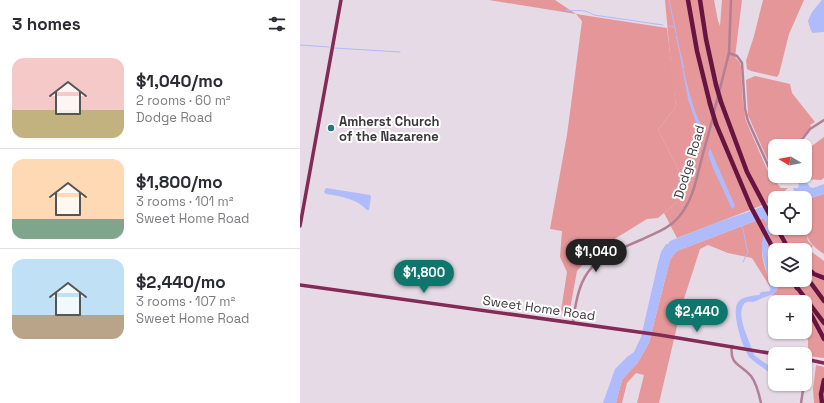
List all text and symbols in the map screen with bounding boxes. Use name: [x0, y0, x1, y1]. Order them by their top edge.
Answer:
text: 3 homes: [12, 13, 81, 35]
icon: filters: [266, 13, 288, 35]
text: $1,040/mo: [136, 70, 223, 92]
icon: home: [44, 74, 92, 122]
text: 2 rooms · 60 m²: [136, 92, 231, 109]
text: Dodge Road: [136, 109, 212, 126]
place label: Amherst Church of the Nazarene: [339, 113, 440, 145]
marker: Amherst Church of the Nazarene: [326, 123, 336, 133]
street label: Dodge Road: [670, 123, 708, 201]
north arrow: [768, 139, 812, 183]
map controls: [768, 139, 812, 391]
text: $1,800/mo: [136, 171, 223, 193]
icon: home: [44, 175, 92, 223]
button: locate: [768, 191, 812, 235]
text: 3 rooms · 101 m²: [136, 193, 234, 210]
text: Sweet Home Road: [136, 210, 249, 227]
pin: $1,040: [563, 239, 629, 273]
text: $1,040: [575, 243, 617, 260]
button: layers: [768, 243, 812, 287]
pin: $1,800: [391, 260, 457, 294]
text: $1,800: [403, 264, 445, 281]
text: $2,440/mo: [136, 271, 226, 293]
icon: home: [44, 275, 92, 323]
street label: Sweet Home Road: [482, 292, 596, 324]
text: 3 rooms · 107 m²: [136, 293, 235, 310]
button: +: [768, 295, 812, 339]
pin: $2,440: [664, 299, 730, 333]
text: $2,440: [675, 303, 719, 320]
text: Sweet Home Road: [136, 310, 249, 327]
button: −: [768, 347, 812, 391]

